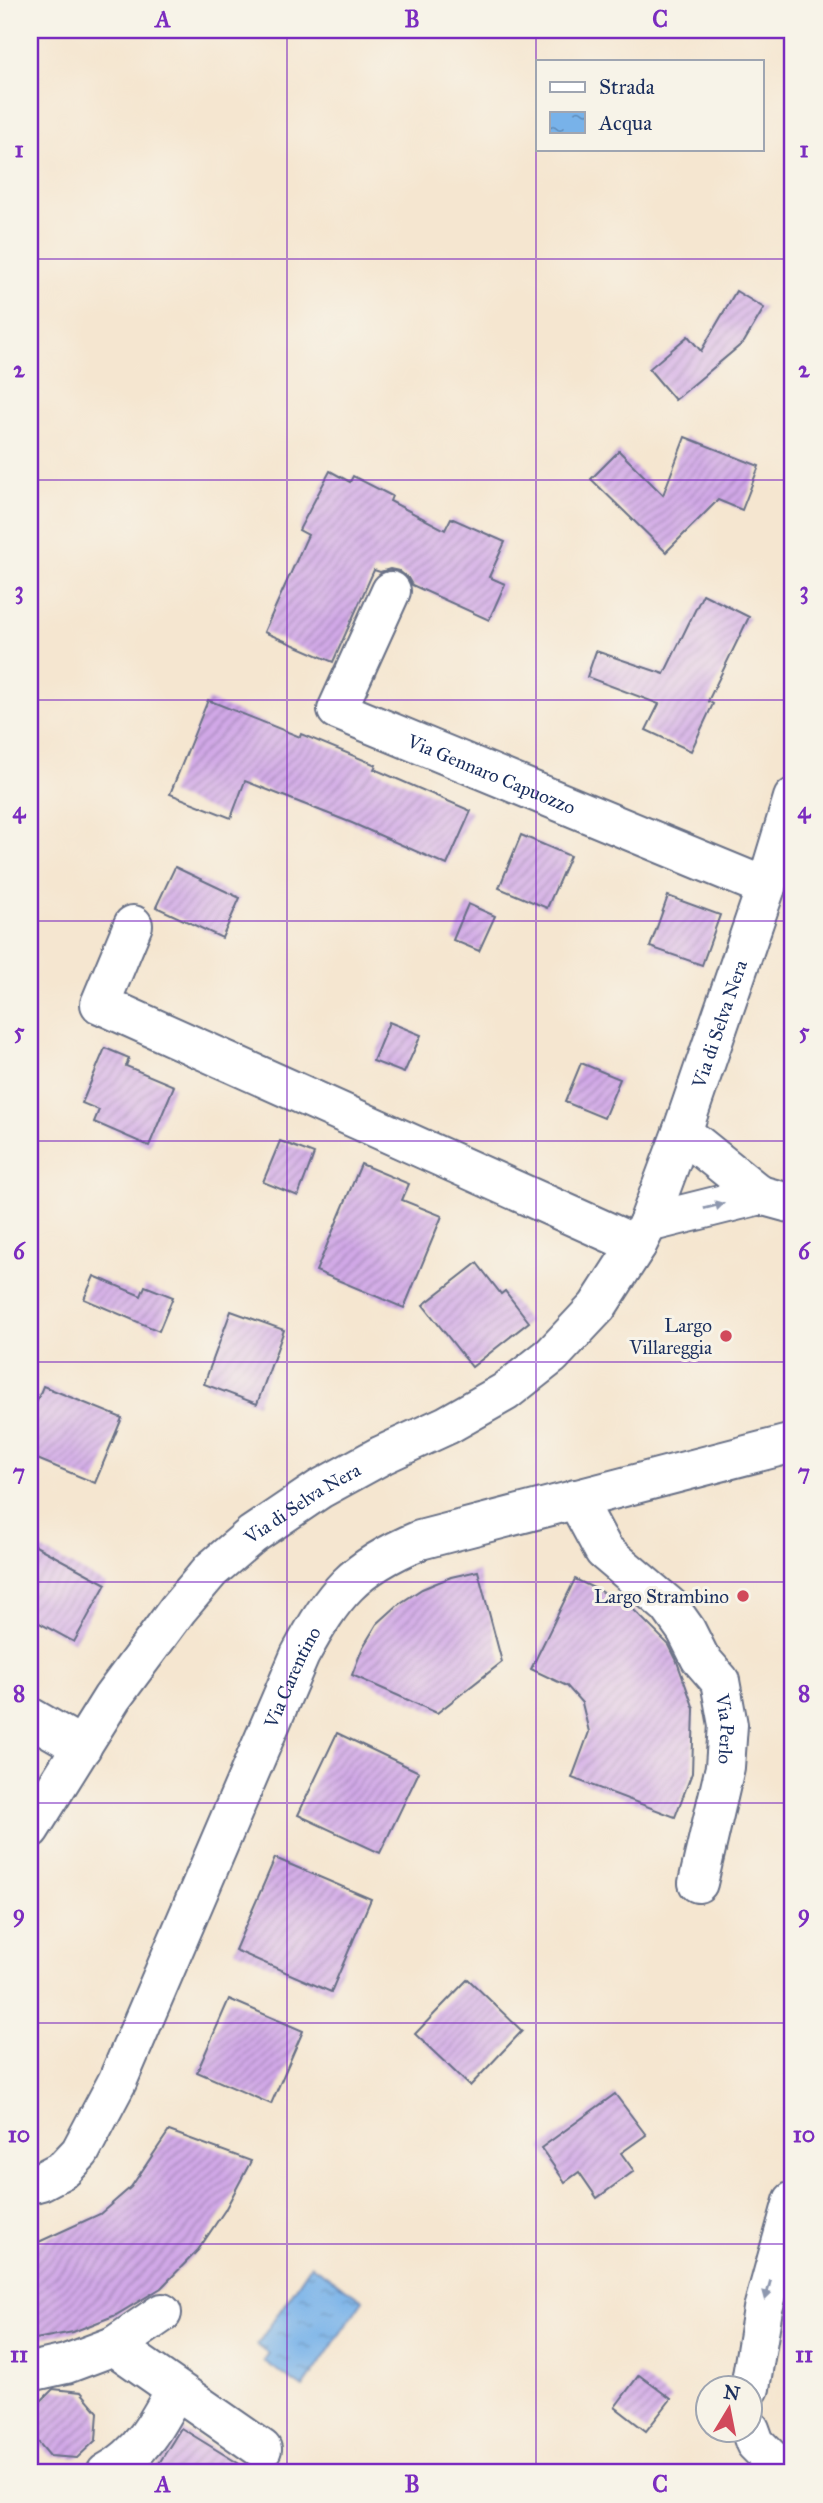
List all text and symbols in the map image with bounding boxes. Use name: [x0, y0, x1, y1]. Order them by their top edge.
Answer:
text: A: [153, 5, 171, 33]
text: B: [404, 5, 420, 33]
text: C: [652, 5, 668, 33]
legend: [536, 60, 764, 150]
text: Strada: [599, 74, 655, 100]
text: Acqua: [598, 110, 652, 136]
text: 1: [14, 135, 24, 163]
text: 1: [799, 135, 809, 163]
text: 2: [13, 355, 25, 383]
text: 2: [798, 355, 810, 383]
text: 3: [14, 576, 24, 605]
text: 3: [799, 576, 809, 605]
street label: Via Gennaro Capuozzo: [403, 729, 579, 819]
text: 4: [13, 796, 27, 824]
text: 4: [798, 796, 812, 824]
street label: Via di Selva Nera: [687, 956, 752, 1092]
text: 5: [14, 1017, 25, 1045]
text: 5: [799, 1017, 810, 1045]
one-way arrow: [703, 1200, 725, 1211]
text: 6: [13, 1237, 26, 1265]
text: 6: [798, 1237, 811, 1265]
place label: Largo Villareggia: [628, 1314, 713, 1360]
marker: Largo Villareggia: [718, 1328, 734, 1344]
text: 7: [13, 1458, 25, 1486]
street label: Via di Selva Nera: [239, 1458, 365, 1549]
text: 7: [798, 1458, 810, 1486]
place label: Largo Strambino: [594, 1585, 729, 1609]
marker: Largo Strambino: [735, 1588, 751, 1604]
street label: Via Carentino: [259, 1622, 326, 1732]
text: 8: [13, 1679, 25, 1707]
text: 8: [798, 1679, 810, 1707]
street label: Via Perlo: [710, 1691, 739, 1765]
text: 9: [13, 1899, 25, 1928]
text: 9: [798, 1899, 810, 1928]
text: 10: [8, 2120, 30, 2148]
text: 10: [793, 2120, 815, 2148]
one-way arrow: [762, 2280, 773, 2302]
text: 11: [10, 2340, 28, 2368]
text: 11: [795, 2340, 813, 2368]
north arrow: [694, 2374, 764, 2444]
text: N: [722, 2380, 742, 2405]
text: A: [153, 2470, 171, 2498]
text: B: [404, 2470, 420, 2498]
text: C: [652, 2470, 668, 2498]

